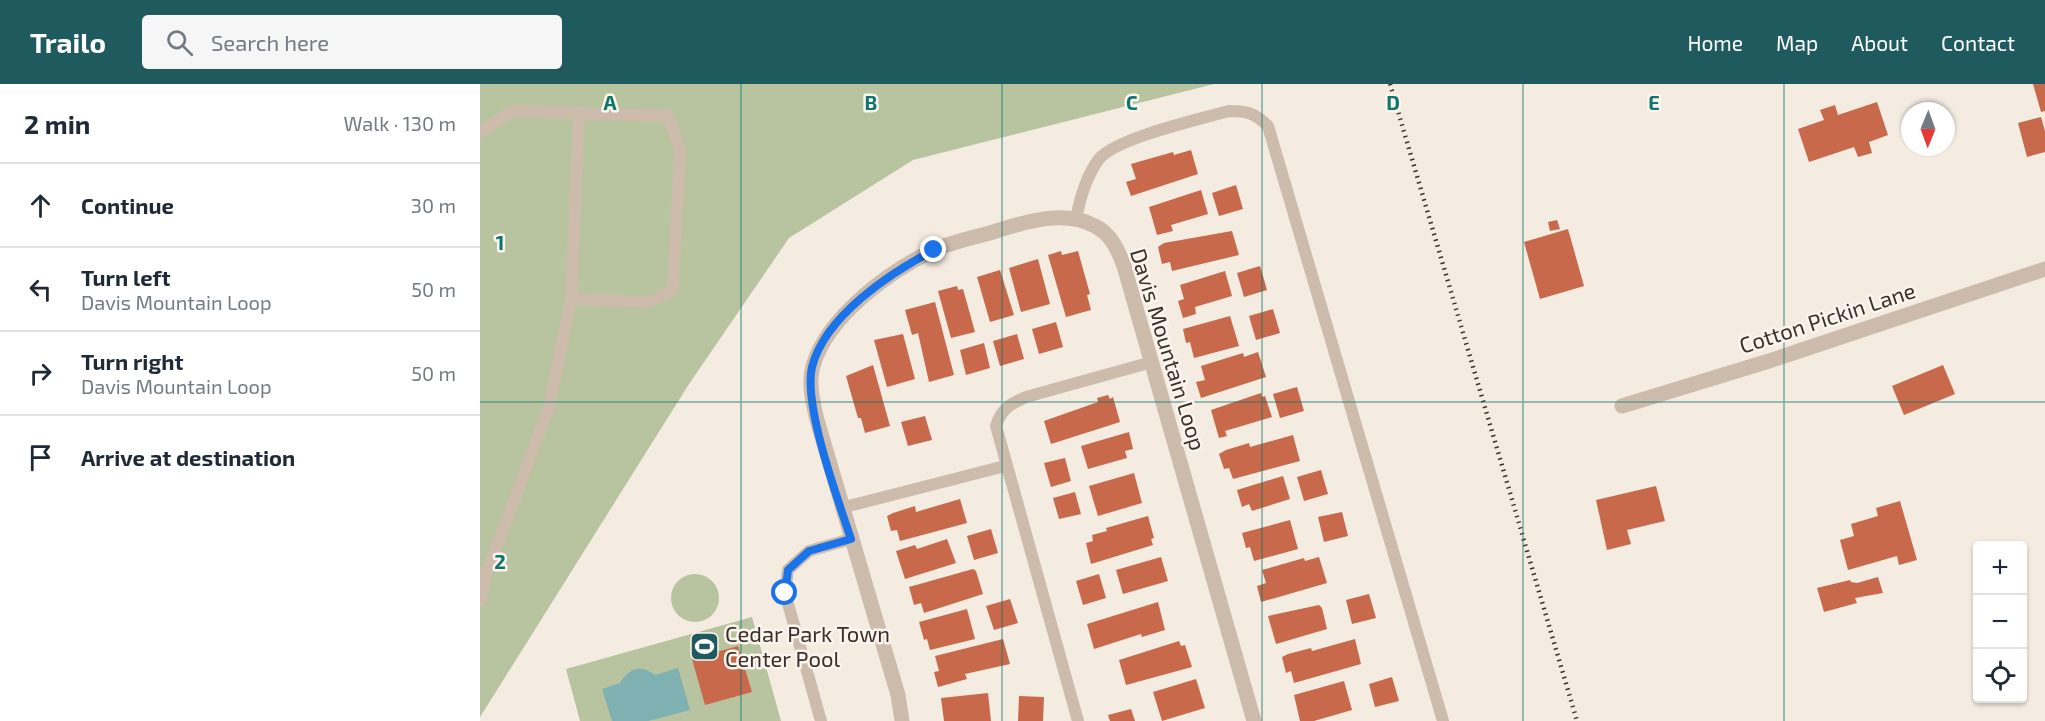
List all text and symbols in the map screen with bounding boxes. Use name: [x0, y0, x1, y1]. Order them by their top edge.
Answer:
search box: [142, 15, 562, 69]
text: Trailo: [30, 25, 106, 59]
icon: search: [163, 26, 196, 59]
text: Search here: [211, 29, 329, 55]
text: Home: [1687, 30, 1743, 55]
text: Map: [1776, 30, 1818, 55]
text: About: [1851, 30, 1908, 55]
text: Contact: [1941, 30, 2015, 55]
text: A: [603, 90, 617, 114]
text: B: [865, 90, 877, 114]
text: C: [1126, 90, 1138, 114]
text: D: [1386, 90, 1400, 114]
text: E: [1648, 90, 1660, 114]
north arrow: [1901, 102, 1955, 156]
text: 2 min: [24, 108, 90, 139]
text: Walk · 130 m: [344, 111, 456, 135]
icon: ahead: [24, 189, 57, 222]
text: Continue: [81, 192, 174, 218]
text: 30 m: [411, 193, 456, 217]
text: 1: [496, 230, 504, 254]
route end: [920, 236, 946, 262]
street label: Davis Mountain Loop: [1126, 245, 1212, 453]
text: Turn left: [81, 264, 170, 290]
icon: left: [24, 273, 57, 306]
street label: Cotton Pickin Lane: [1736, 276, 1918, 358]
text: 50 m: [411, 277, 456, 301]
text: Davis Mountain Loop: [81, 290, 272, 314]
text: Turn right: [81, 348, 183, 374]
icon: right: [24, 357, 57, 390]
text: 50 m: [411, 361, 456, 385]
text: Davis Mountain Loop: [81, 374, 272, 398]
icon: arrive: [24, 441, 57, 474]
text: Arrive at destination: [81, 444, 295, 470]
map controls: [1973, 541, 2027, 703]
button: +: [1973, 541, 2027, 595]
text: 2: [494, 549, 506, 573]
route start: [771, 579, 797, 605]
button: −: [1973, 595, 2027, 649]
place label: Cedar Park Town Center Pool: [725, 620, 890, 671]
sports icon: Cedar Park Town Center Pool: [688, 630, 720, 662]
button: locate: [1973, 649, 2027, 703]

